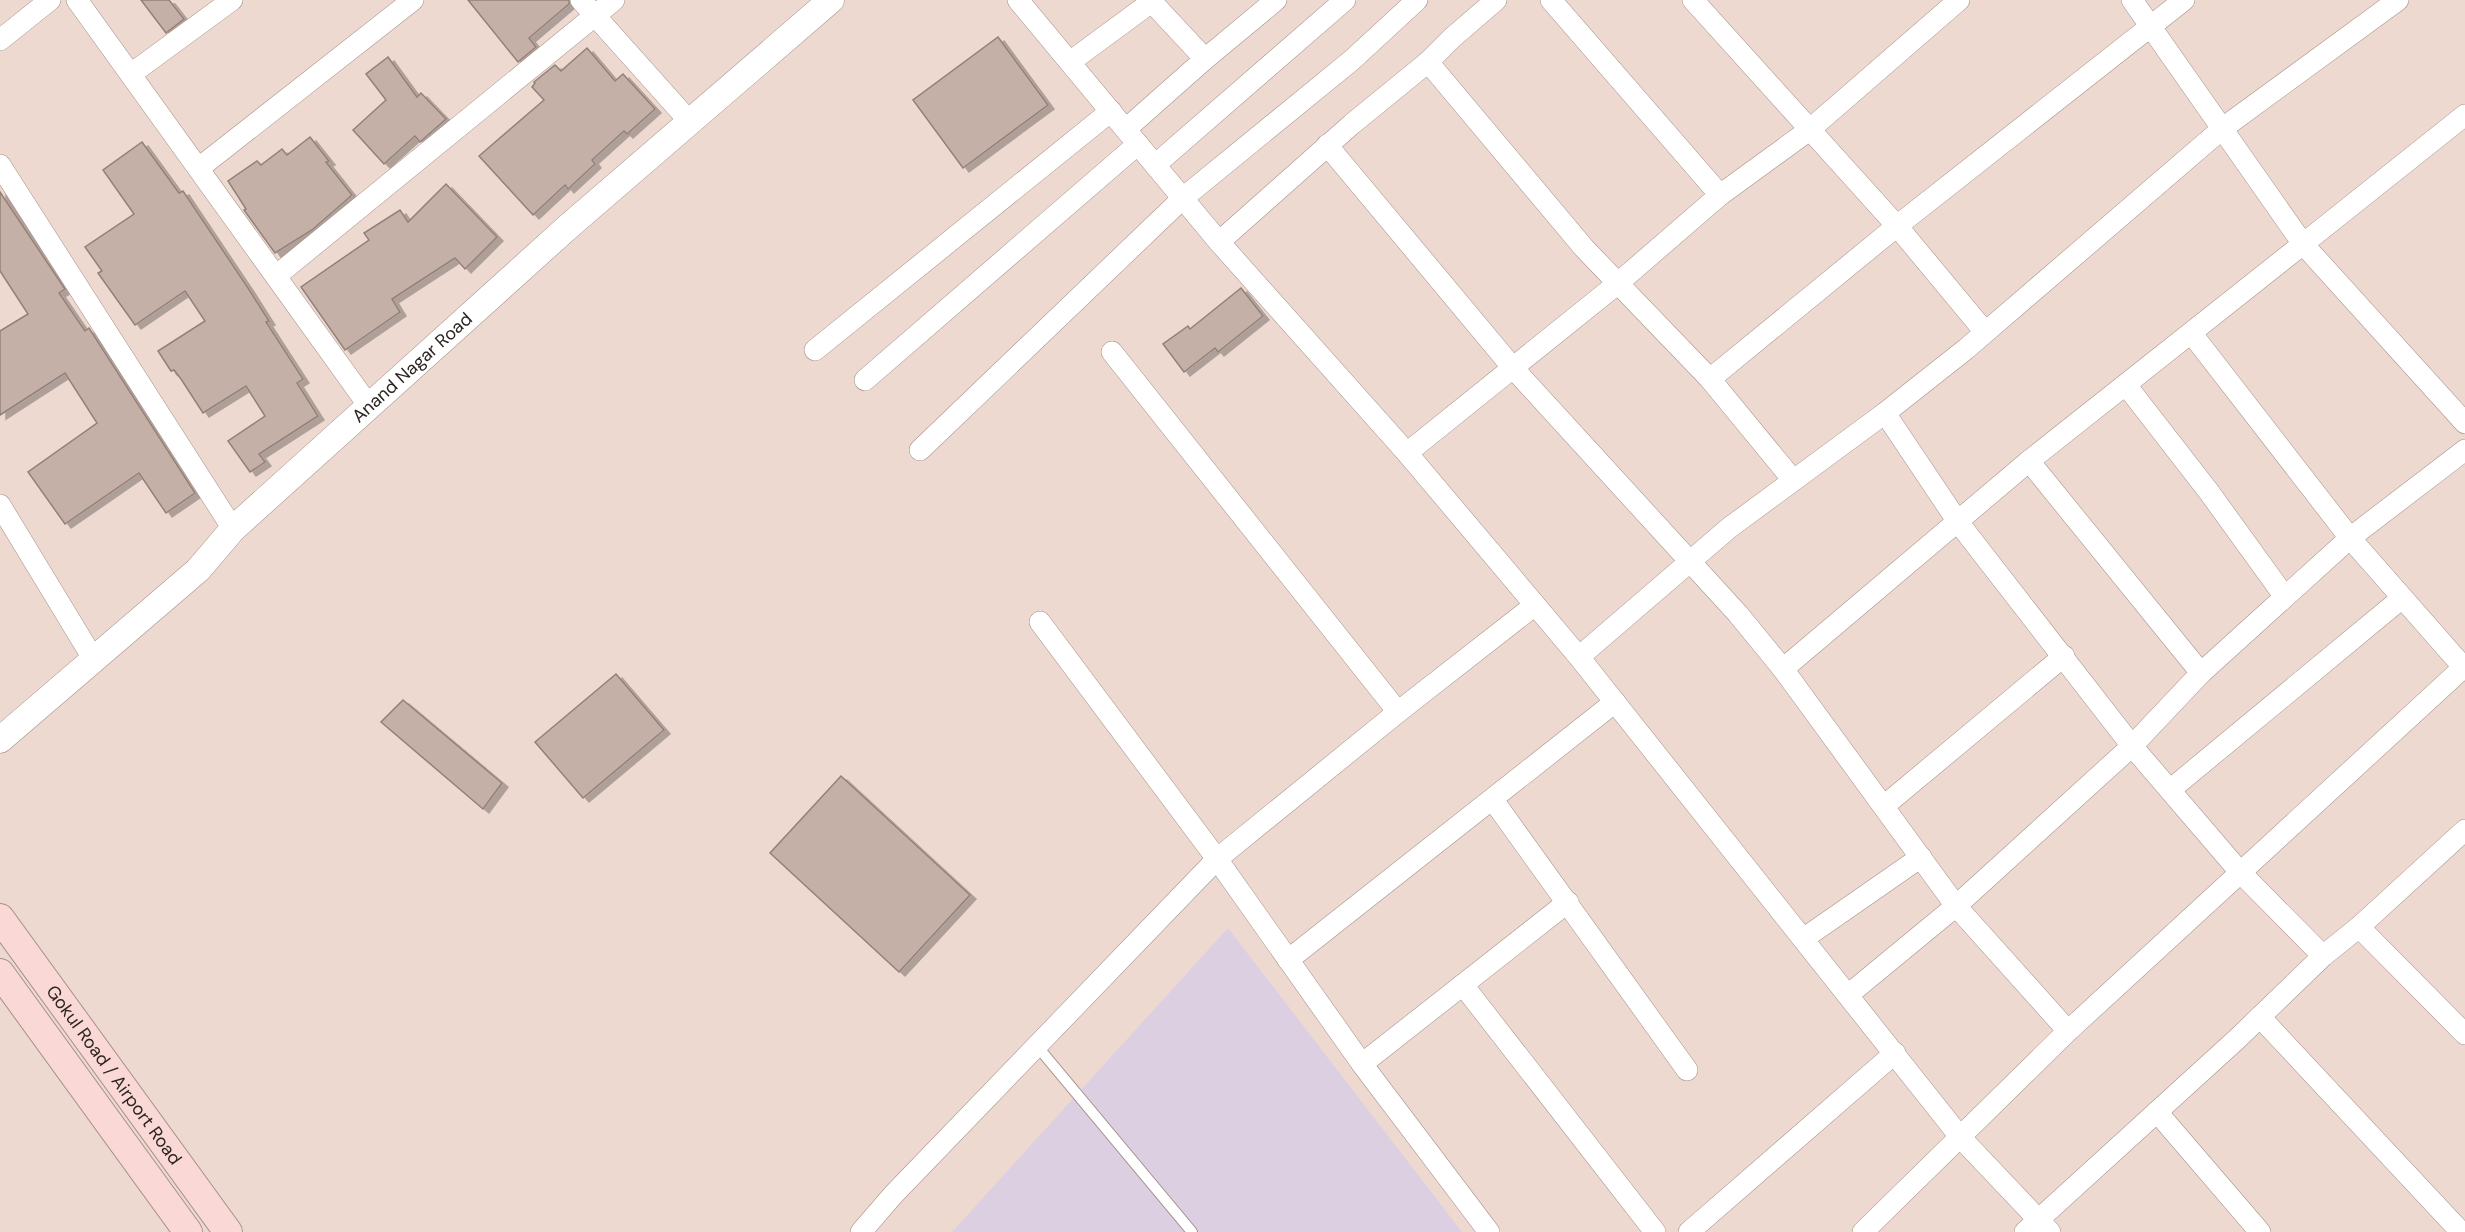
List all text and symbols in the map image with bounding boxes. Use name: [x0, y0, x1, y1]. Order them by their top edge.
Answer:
street label: Anand Nagar Road: [347, 307, 477, 428]
street label: Gokul Road / Airport Road: [41, 980, 187, 1170]

